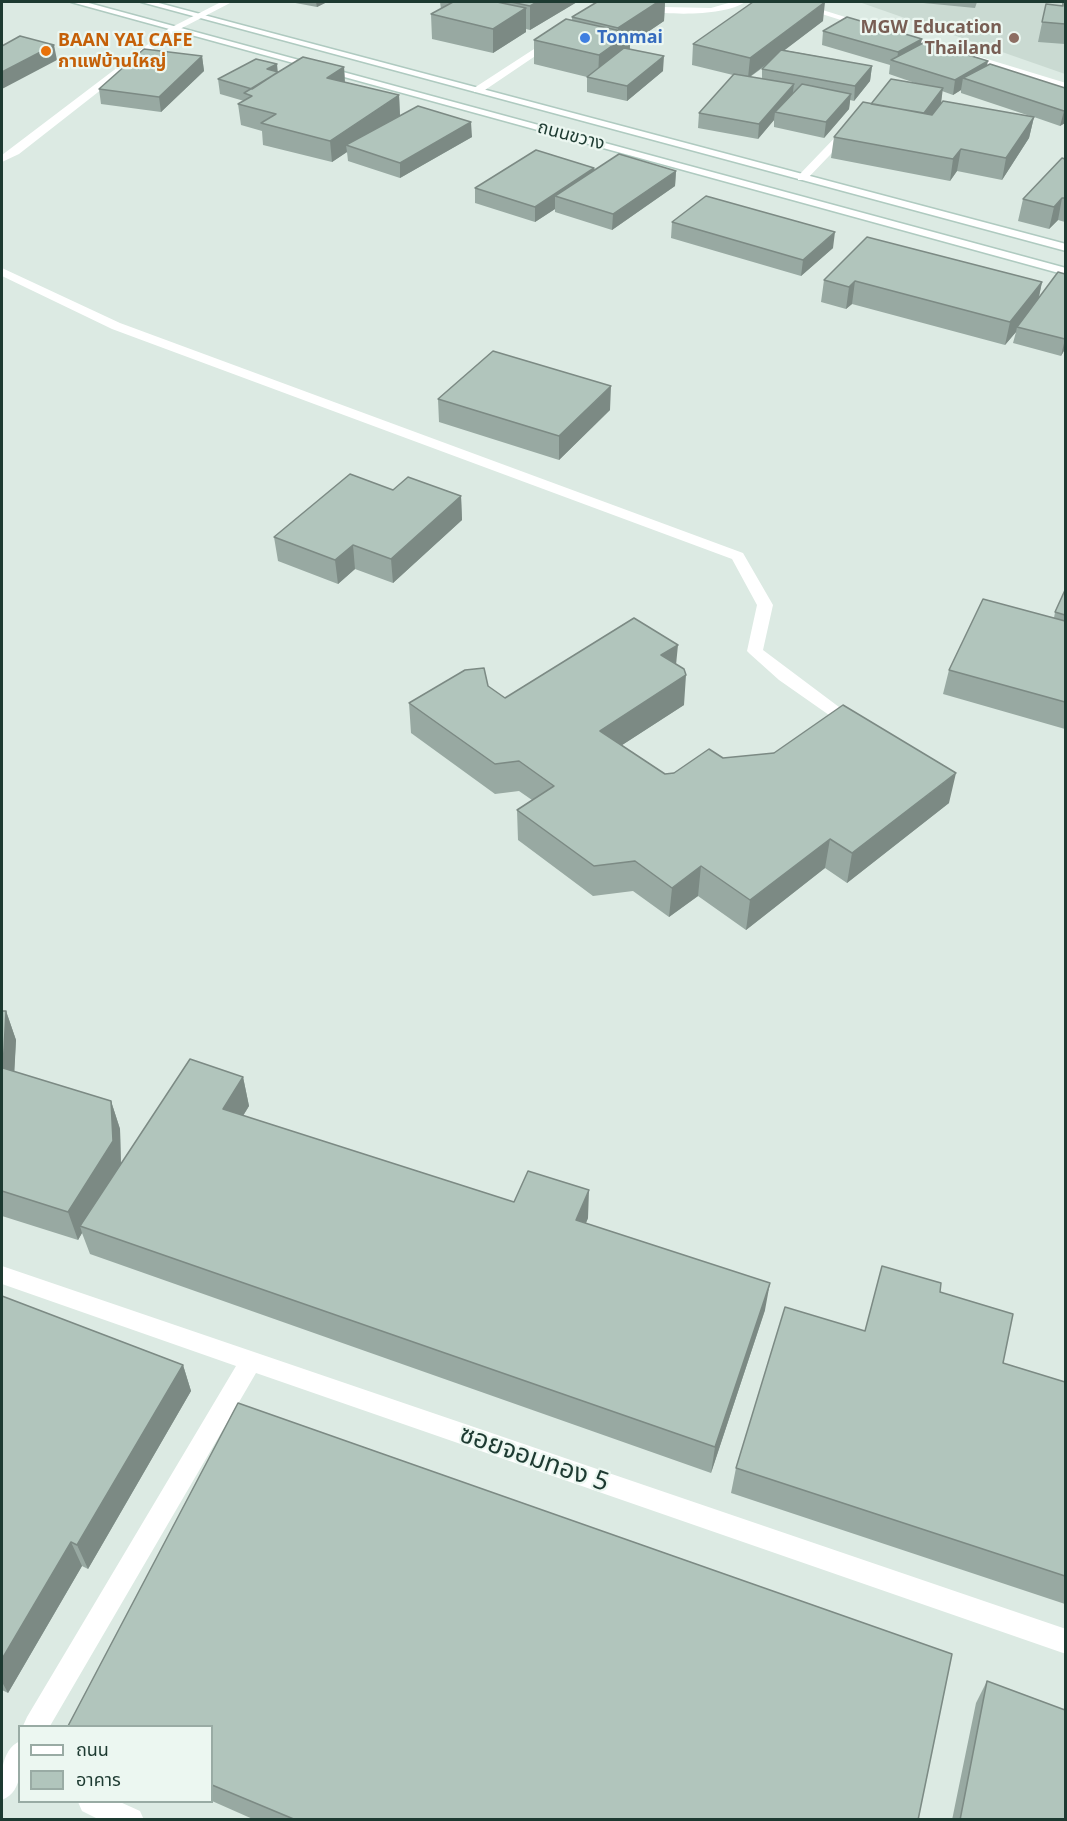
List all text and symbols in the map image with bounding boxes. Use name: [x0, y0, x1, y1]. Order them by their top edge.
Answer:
place label: MGW Education Thailand: [861, 17, 1002, 60]
place label: Tonmai: [597, 27, 663, 49]
place label: BAAN YAI CAFE กาแฟบ้านใหญ่: [58, 30, 192, 72]
marker: Tonmai: [578, 31, 592, 45]
marker: MGW Education Thailand: [1007, 31, 1021, 45]
marker: BAAN YAI CAFE กาแฟบ้านใหญ่: [39, 44, 53, 58]
street label: ถนนขวาง: [535, 117, 607, 155]
street label: ซอยจอมทอง 5: [455, 1419, 613, 1499]
legend: [18, 1725, 213, 1803]
text: ถนน: [76, 1737, 109, 1761]
text: อาคาร: [76, 1767, 121, 1791]

